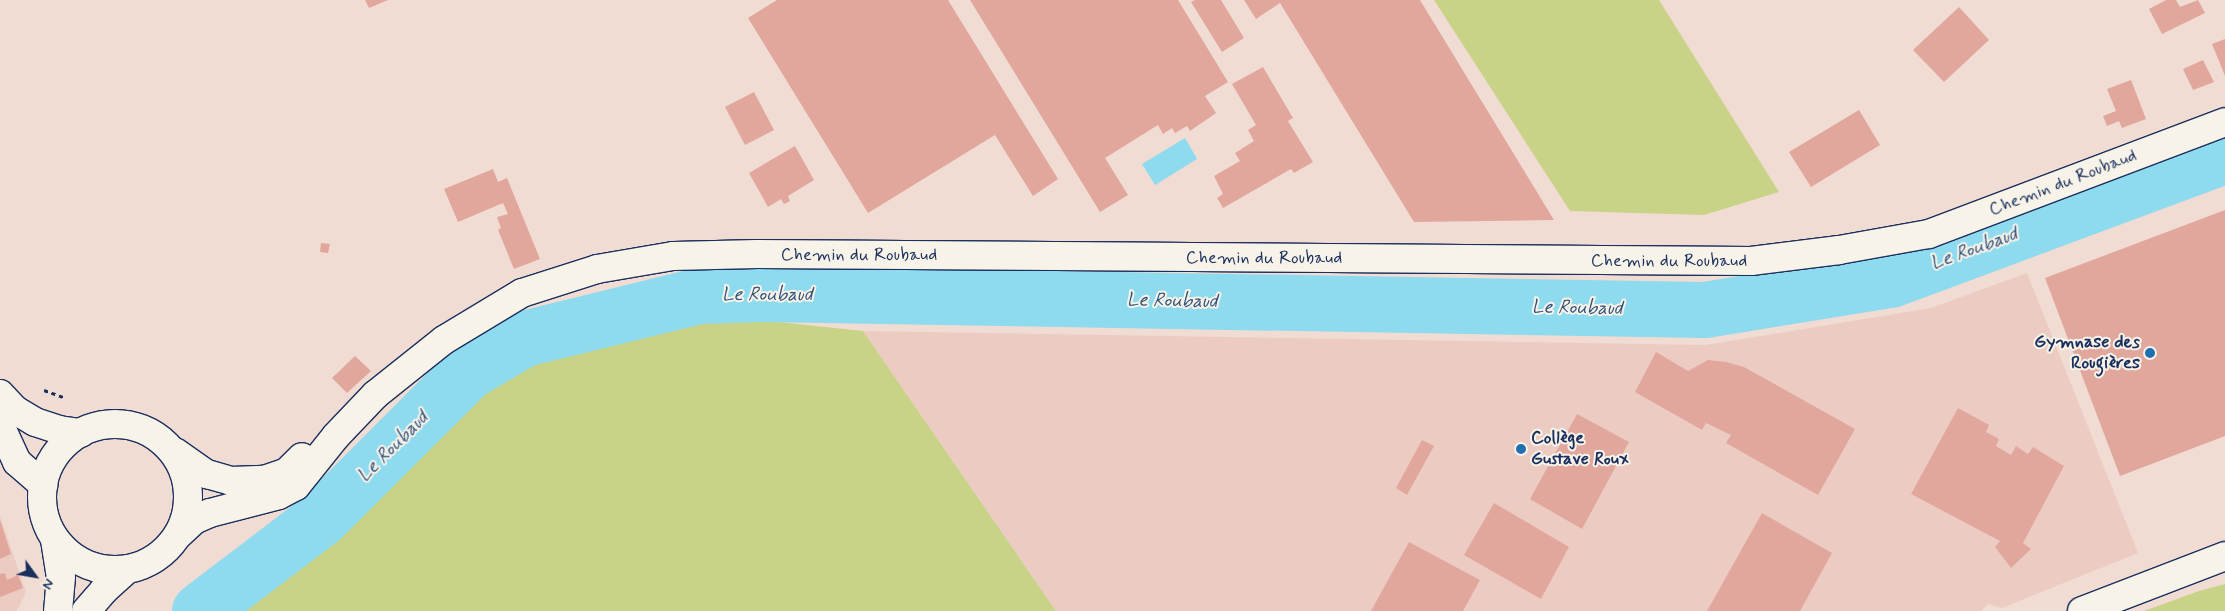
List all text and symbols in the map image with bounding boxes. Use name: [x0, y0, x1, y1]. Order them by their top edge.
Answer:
street label: Chemin du Roubaud: [1987, 145, 2139, 221]
water label: Le Roubaud: [1926, 222, 2022, 276]
street label: Chemin du Roubaud: [782, 244, 936, 266]
street label: Chemin du Roubaud: [1187, 247, 1341, 269]
street label: Chemin du Roubaud: [1592, 250, 1746, 272]
water label: Le Roubaud: [720, 284, 814, 306]
water label: Le Roubaud: [1125, 289, 1219, 313]
water label: Le Roubaud: [1530, 296, 1624, 320]
place label: Gymnase des Rougières: [2035, 332, 2140, 374]
marker: Gymnase des Rougières: [2144, 347, 2156, 359]
water label: Le Roubaud: [352, 406, 434, 488]
place label: Collège Gustave Roux: [1531, 428, 1627, 470]
marker: Collège Gustave Roux: [1515, 443, 1527, 455]
north arrow: [10, 551, 60, 601]
text: N: [38, 575, 58, 593]

